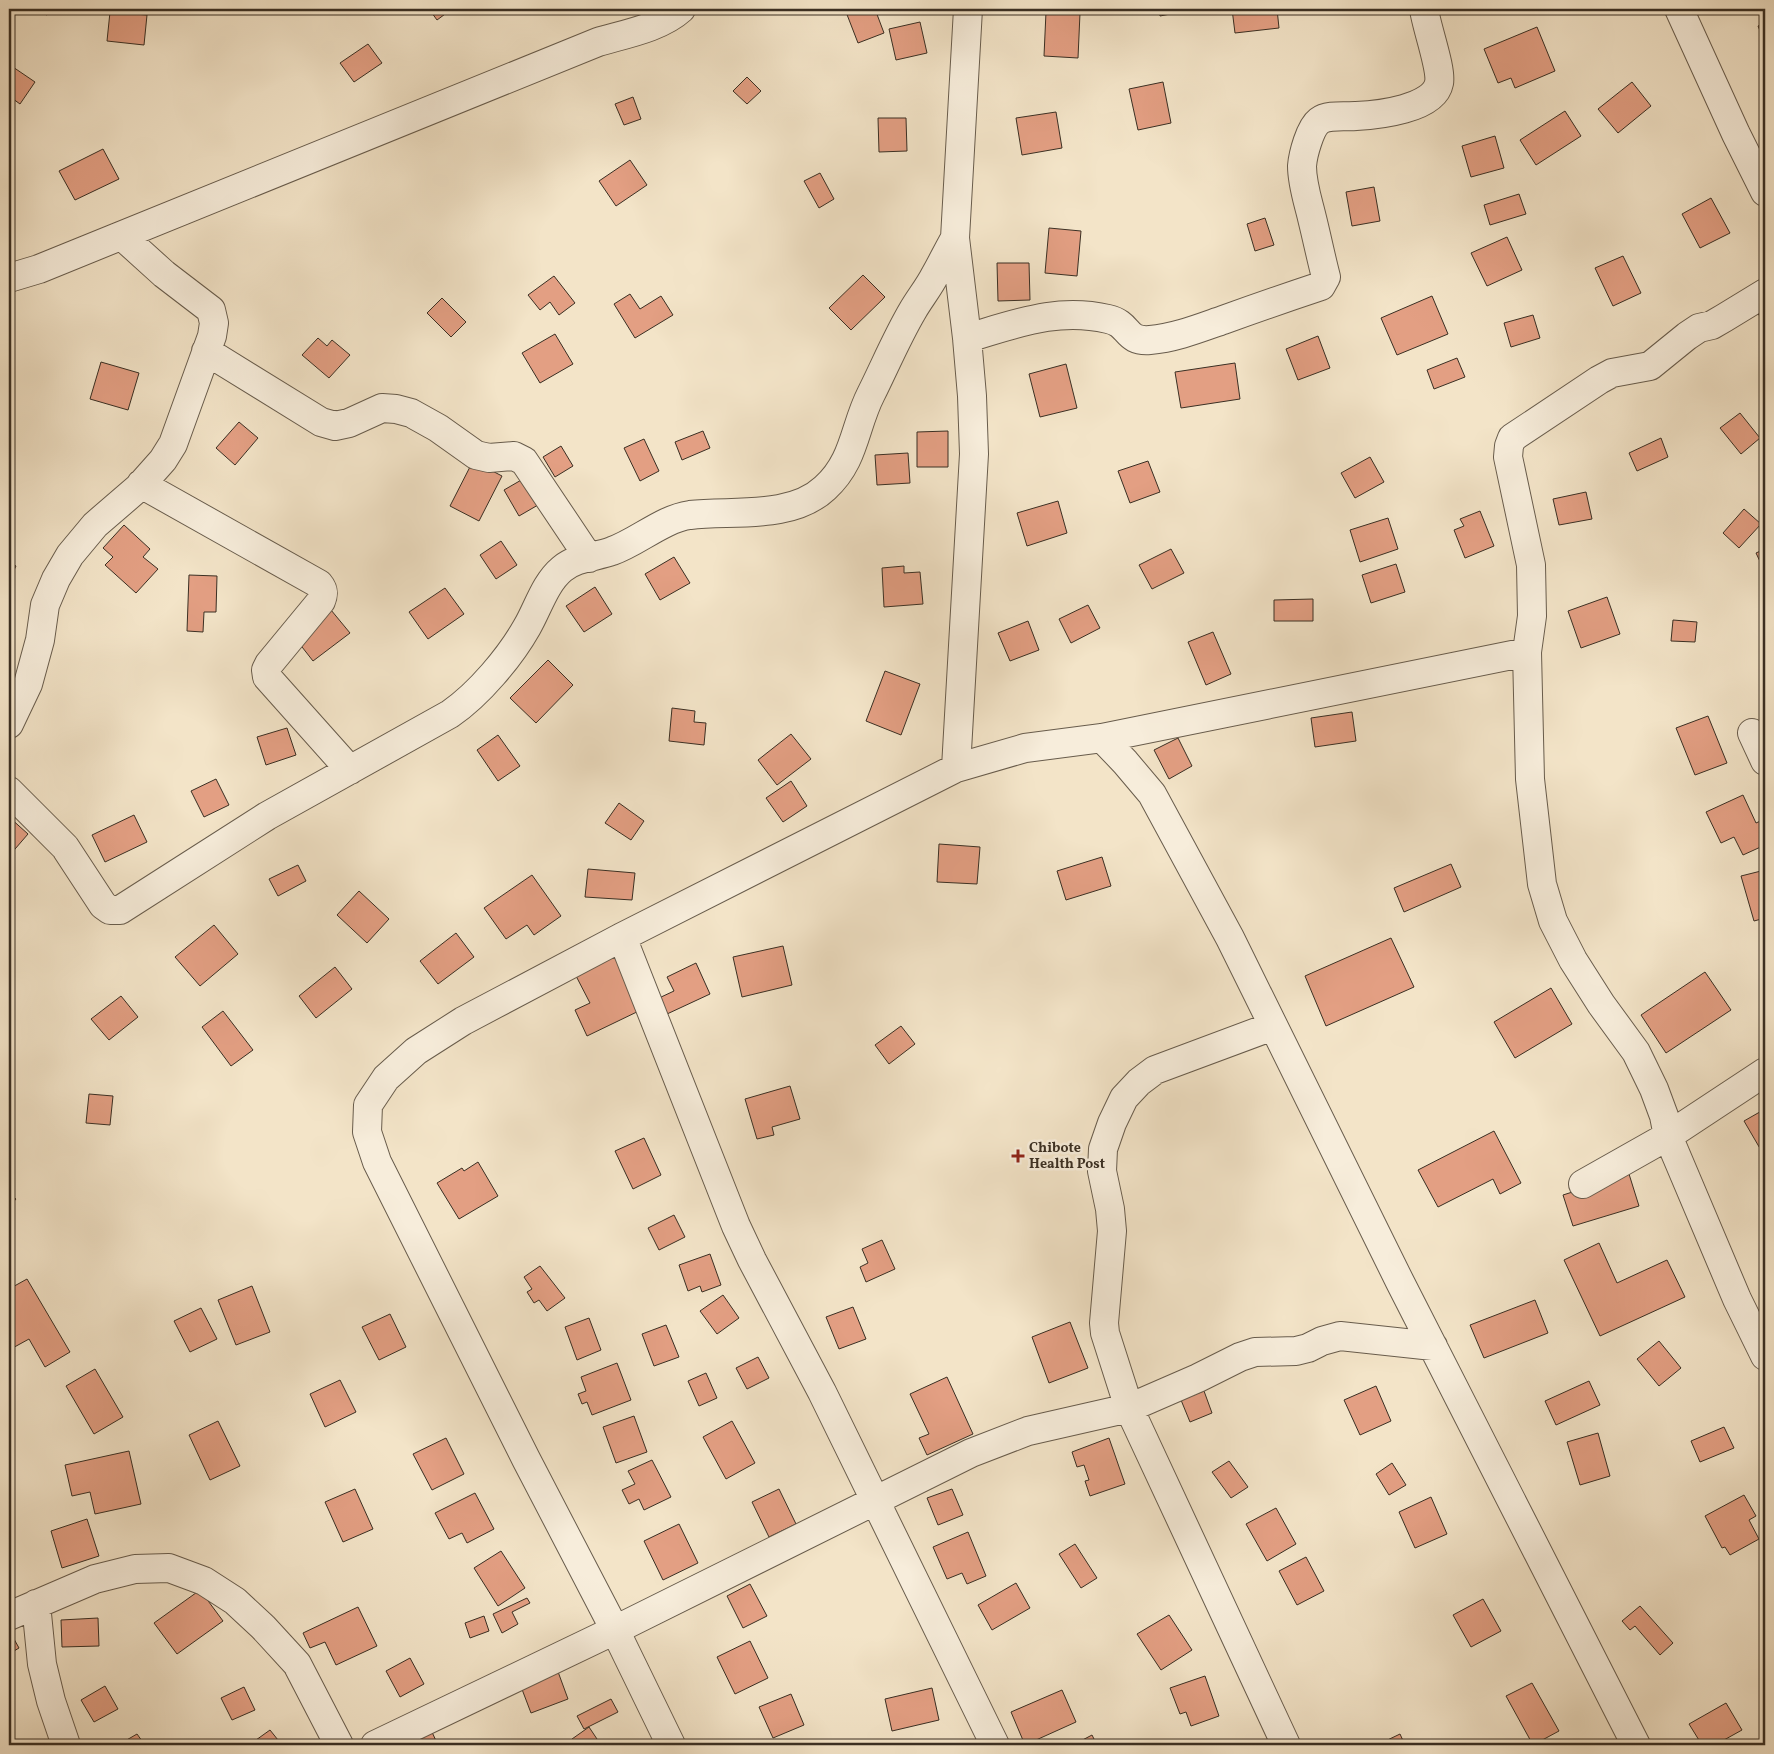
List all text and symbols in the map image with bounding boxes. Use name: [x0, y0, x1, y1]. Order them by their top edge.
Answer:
place label: Chibote Health Post: [1029, 1139, 1105, 1174]
marker: Chibote Health Post: [1011, 1149, 1025, 1163]

